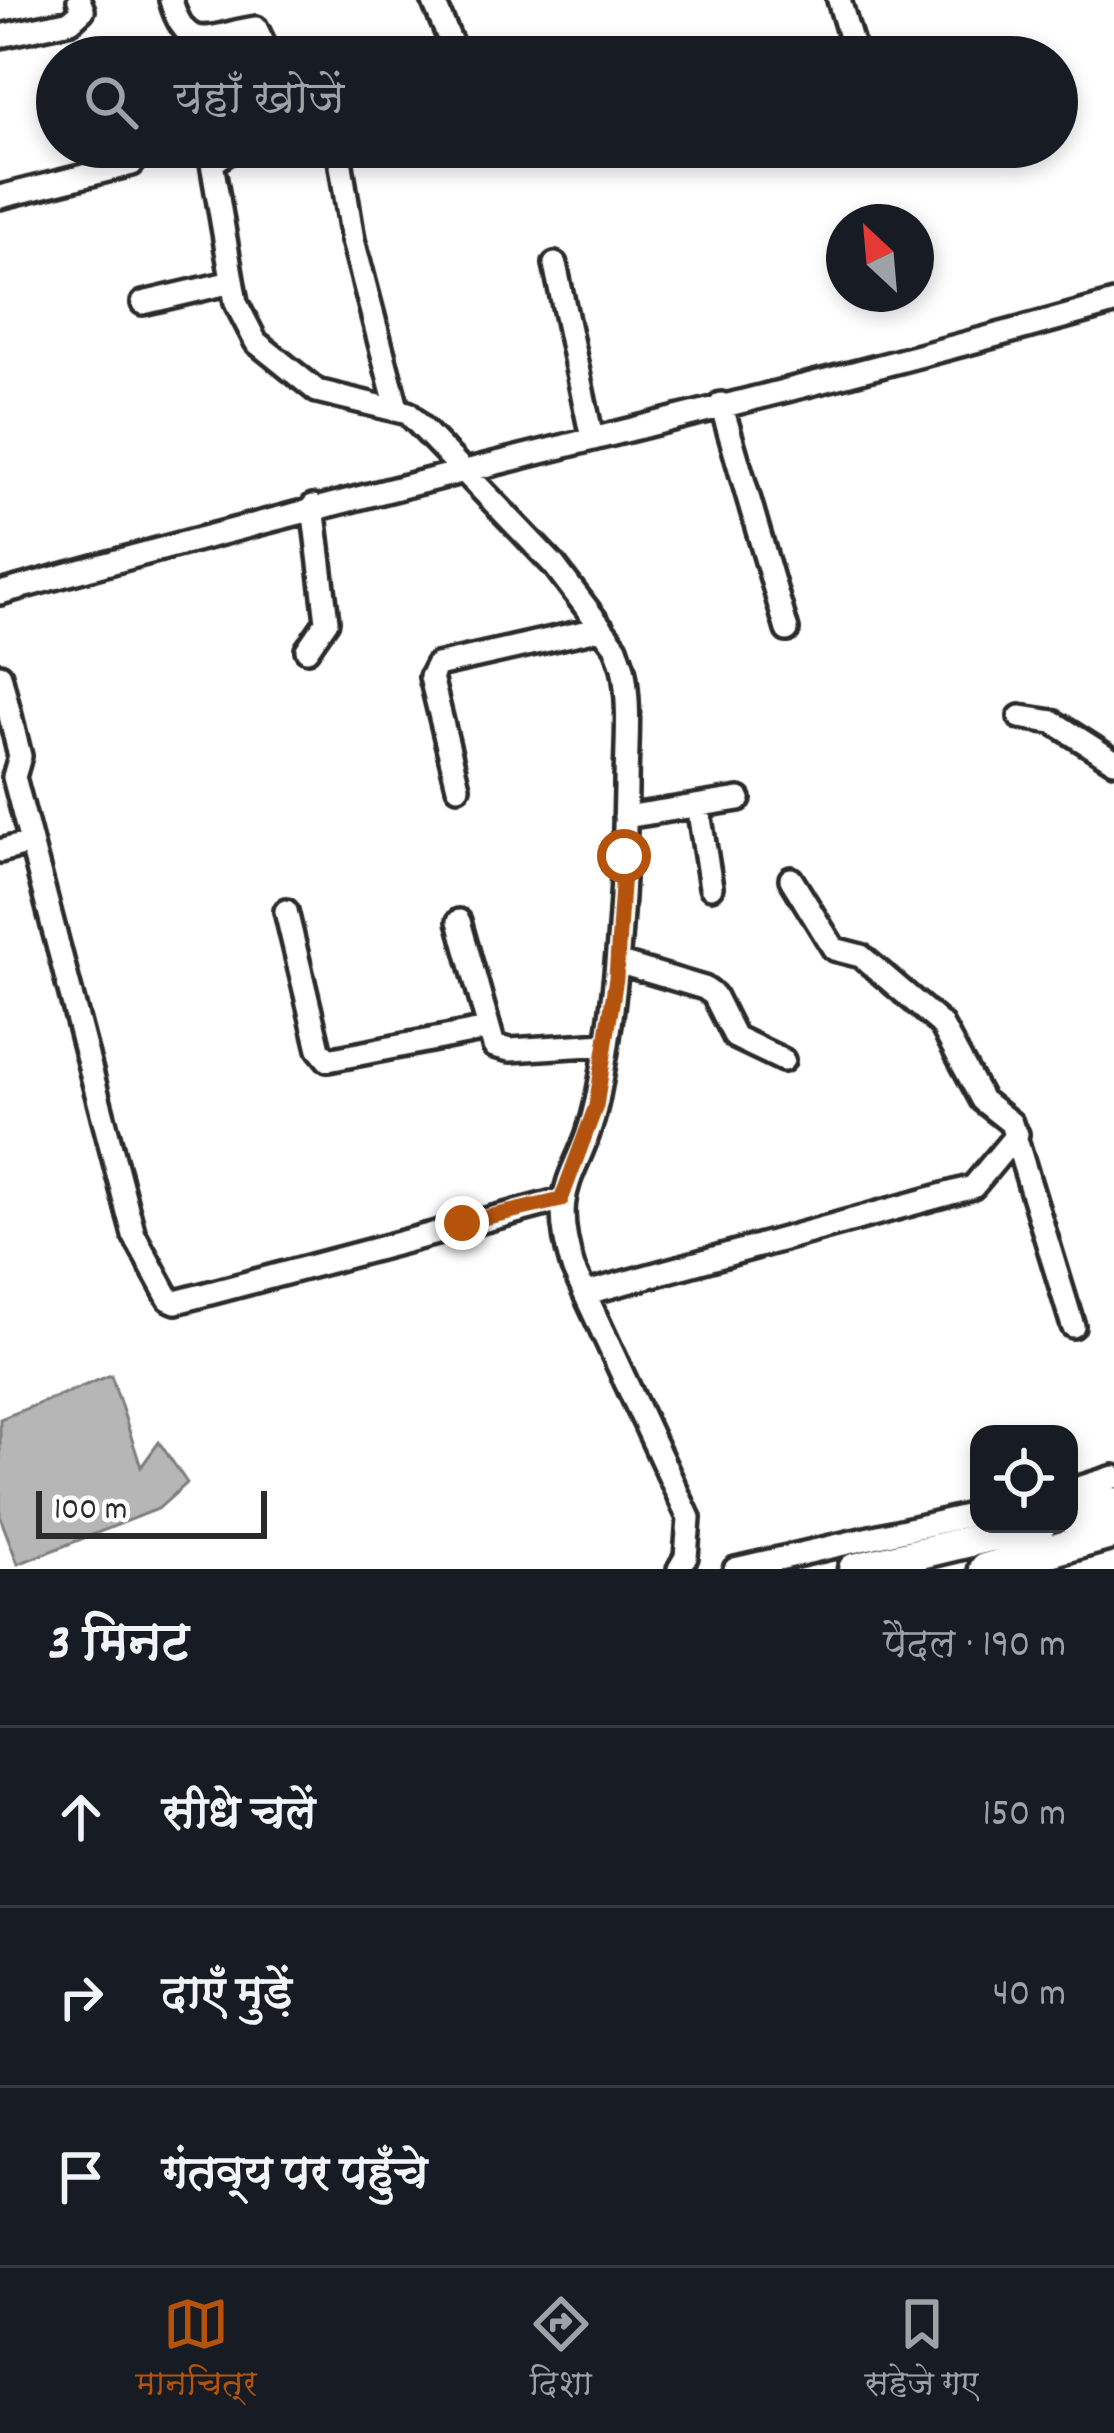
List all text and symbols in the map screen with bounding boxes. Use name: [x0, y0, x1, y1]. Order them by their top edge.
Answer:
search box: [36, 36, 1078, 168]
icon: search: [78, 69, 144, 135]
text: यहाँ खोजें: [174, 70, 344, 134]
north arrow: [826, 204, 934, 312]
route start: [597, 829, 651, 883]
route end: [435, 1196, 489, 1250]
map controls: [970, 1425, 1078, 1533]
button: locate: [970, 1425, 1078, 1533]
scale bar: [36, 1485, 267, 1538]
text: 100 m: [54, 1488, 127, 1535]
text: 3 मिनट: [48, 1611, 190, 1683]
text: पैदल · 190 m: [883, 1620, 1066, 1675]
icon: ahead: [48, 1784, 114, 1850]
text: सीधे चलें: [162, 1785, 316, 1849]
text: 150 m: [982, 1789, 1066, 1844]
icon: right: [48, 1964, 114, 2030]
text: दाएँ मुड़ें: [162, 1965, 292, 2029]
text: 40 m: [993, 1969, 1066, 2024]
icon: arrive: [48, 2144, 114, 2210]
text: गंतव्य पर पहुँचे: [162, 2145, 428, 2209]
tab: मानचित्र: [135, 2291, 257, 2410]
tab: दिशा: [528, 2291, 594, 2410]
tab: सहेजे गए: [865, 2291, 979, 2410]

